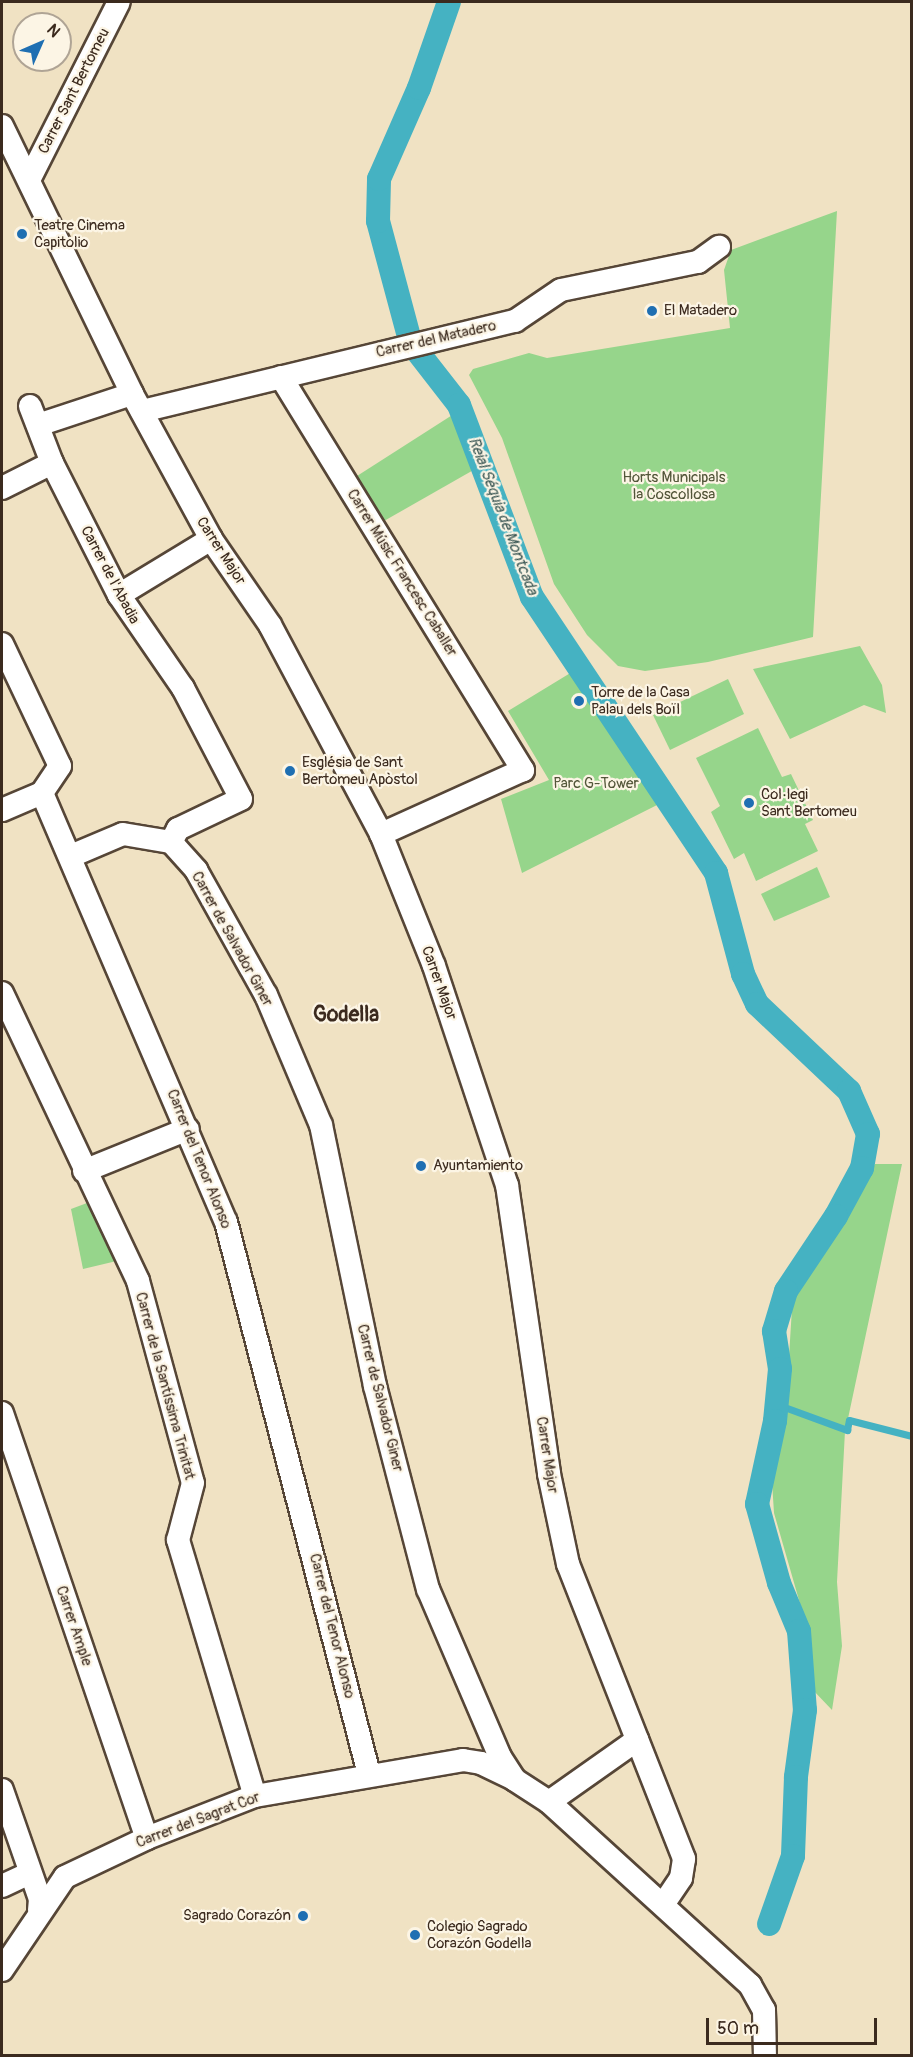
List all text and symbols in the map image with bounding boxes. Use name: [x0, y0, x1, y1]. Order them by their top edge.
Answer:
north arrow: [12, 12, 72, 72]
text: N: [42, 20, 64, 42]
street label: Carrer Sant Bertomeu: [34, 25, 114, 157]
place label: Teatre Cinema Capitolio: [34, 216, 125, 251]
marker: Teatre Cinema Capitolio: [15, 227, 29, 241]
place label: El Matadero: [664, 302, 737, 320]
marker: El Matadero: [645, 304, 659, 318]
street label: Carrer del Matadero: [374, 316, 498, 362]
water label: Reial Séquia de Montcada: [464, 434, 542, 598]
park label: Horts Municipals la Coscollosa: [622, 468, 726, 503]
street label: Carrer Músic Francesc Caballer: [343, 486, 461, 660]
street label: Carrer Major: [192, 514, 250, 588]
street label: Carrer de l'Abadia: [77, 523, 143, 627]
place label: Torre de la Casa Palau dels Boïl: [591, 683, 690, 718]
marker: Torre de la Casa Palau dels Boïl: [572, 694, 586, 708]
place label: Església de Sant Bertomeu Apòstol: [302, 753, 418, 788]
marker: Església de Sant Bertomeu Apòstol: [283, 764, 297, 778]
park label: Parc G-Tower: [553, 775, 639, 793]
place label: Col·legi Sant Bertomeu: [761, 785, 857, 820]
marker: Col·legi Sant Bertomeu: [742, 796, 756, 810]
street label: Carrer de Salvador Giner: [187, 869, 277, 1009]
street label: Carrer Major: [417, 944, 461, 1022]
district label: Godella: [313, 1002, 379, 1028]
street label: Carrer del Tenor Alonso: [163, 1087, 235, 1231]
place label: Ayuntamiento: [433, 1157, 523, 1175]
marker: Ayuntamiento: [414, 1159, 428, 1173]
street label: Carrer de la Santíssima Trinitat: [131, 1290, 199, 1482]
street label: Carrer de Salvador Giner: [353, 1322, 407, 1474]
street label: Carrer Major: [532, 1415, 562, 1495]
street label: Carrer del Tenor Alonso: [305, 1552, 359, 1700]
street label: Carrer Ample: [52, 1584, 96, 1668]
street label: Carrer del Sagrat Cor: [133, 1788, 263, 1852]
place label: Sagrado Corazón: [183, 1907, 291, 1925]
marker: Sagrado Corazón: [296, 1909, 310, 1923]
place label: Colegio Sagrado Corazón Godella: [427, 1917, 531, 1952]
marker: Colegio Sagrado Corazón Godella: [408, 1928, 422, 1942]
scale bar: [709, 2006, 880, 2044]
text: 50 m: [717, 2017, 759, 2040]

